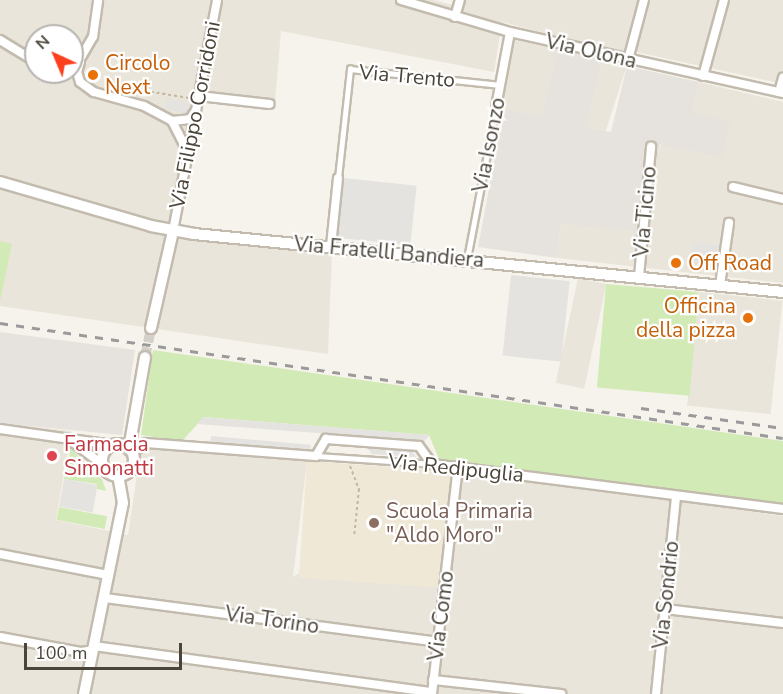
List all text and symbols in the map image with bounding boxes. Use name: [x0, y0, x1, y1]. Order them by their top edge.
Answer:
street label: Via Filippo Corridoni: [164, 19, 226, 211]
north arrow: [24, 24, 84, 84]
street label: Via Olona: [543, 28, 639, 74]
text: N: [31, 30, 55, 55]
place label: Circolo Next: [105, 50, 170, 100]
street label: Via Trento: [358, 59, 456, 93]
marker: Circolo Next: [86, 68, 100, 82]
street label: Via Isonzo: [467, 95, 511, 195]
street label: Via Ticino: [628, 165, 662, 259]
street label: Via Fratelli Bandiera: [293, 231, 485, 273]
place label: Off Road: [688, 250, 772, 276]
marker: Off Road: [669, 256, 683, 270]
place label: Officina della pizza: [636, 293, 736, 343]
marker: Officina della pizza: [741, 311, 755, 325]
place label: Farmacia Simonatti: [64, 431, 154, 481]
street label: Via Redipuglia: [387, 448, 525, 488]
marker: Farmacia Simonatti: [45, 449, 59, 463]
place label: Scuola Primaria "Aldo Moro": [386, 498, 533, 548]
marker: Scuola Primaria "Aldo Moro": [367, 516, 381, 530]
street label: Via Sondrio: [648, 540, 684, 650]
street label: Via Como: [423, 570, 459, 662]
street label: Via Torino: [223, 601, 321, 639]
scale bar: [27, 631, 184, 669]
text: 100 m: [35, 641, 87, 665]

